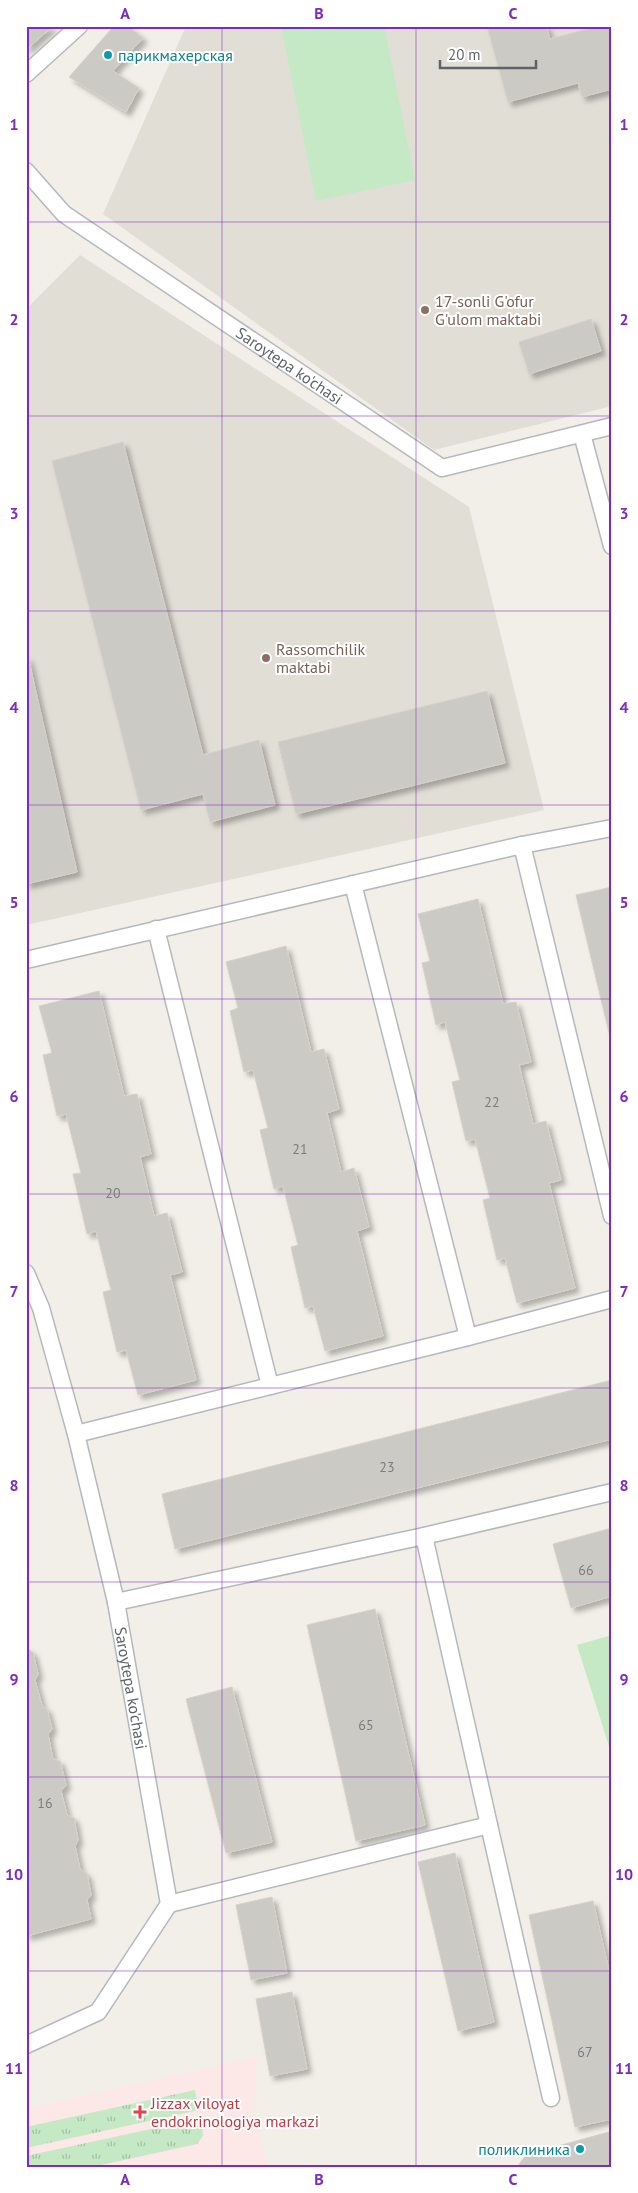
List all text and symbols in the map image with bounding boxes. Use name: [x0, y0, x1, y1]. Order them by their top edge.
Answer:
text: A: [120, 3, 130, 23]
text: B: [314, 3, 324, 23]
text: C: [509, 3, 518, 23]
scale bar: [440, 38, 537, 70]
place label: парикмахерская: [118, 45, 233, 65]
text: 20 m: [448, 45, 481, 64]
marker: парикмахерская: [102, 49, 114, 61]
text: 1: [9, 114, 19, 134]
text: 1: [619, 114, 629, 134]
place label: 17-sonli G'ofur G'ulom maktabi: [435, 291, 541, 329]
marker: 17-sonli G'ofur G'ulom maktabi: [419, 304, 431, 316]
text: 2: [9, 309, 19, 329]
text: 2: [619, 309, 629, 329]
street label: Saroytepa ko'chasi: [232, 323, 347, 408]
text: 3: [9, 503, 19, 523]
text: 3: [619, 503, 629, 523]
place label: Rassomchilik maktabi: [276, 639, 366, 677]
marker: Rassomchilik maktabi: [260, 652, 272, 664]
text: 4: [9, 697, 19, 717]
text: 4: [619, 697, 629, 717]
text: 5: [9, 892, 19, 912]
text: 5: [619, 892, 629, 912]
text: 6: [9, 1086, 19, 1106]
text: 6: [619, 1086, 629, 1106]
house number: 22: [484, 1093, 500, 1111]
house number: 21: [292, 1140, 308, 1158]
house number: 20: [105, 1184, 121, 1202]
text: 7: [9, 1281, 19, 1301]
text: 7: [619, 1281, 629, 1301]
house number: 23: [379, 1458, 395, 1476]
text: 8: [9, 1475, 19, 1495]
text: 8: [619, 1475, 629, 1495]
house number: 66: [578, 1561, 594, 1579]
street label: Saroytepa ko'chasi: [111, 1625, 152, 1751]
text: 9: [9, 1669, 19, 1689]
text: 9: [619, 1669, 629, 1689]
house number: 65: [358, 1716, 374, 1734]
house number: 16: [37, 1794, 53, 1812]
text: 10: [5, 1864, 23, 1884]
text: 10: [615, 1864, 633, 1884]
house number: 67: [577, 2043, 593, 2061]
text: 11: [5, 2058, 23, 2078]
text: 11: [615, 2058, 633, 2078]
place label: Jizzax viloyat endokrinologiya markazi: [150, 2093, 319, 2131]
marker: Jizzax viloyat endokrinologiya markazi: [133, 2105, 147, 2119]
place label: поликлиника: [478, 2139, 570, 2159]
marker: поликлиника: [574, 2143, 586, 2155]
text: A: [120, 2169, 130, 2189]
text: B: [314, 2169, 324, 2189]
text: C: [509, 2169, 518, 2189]

